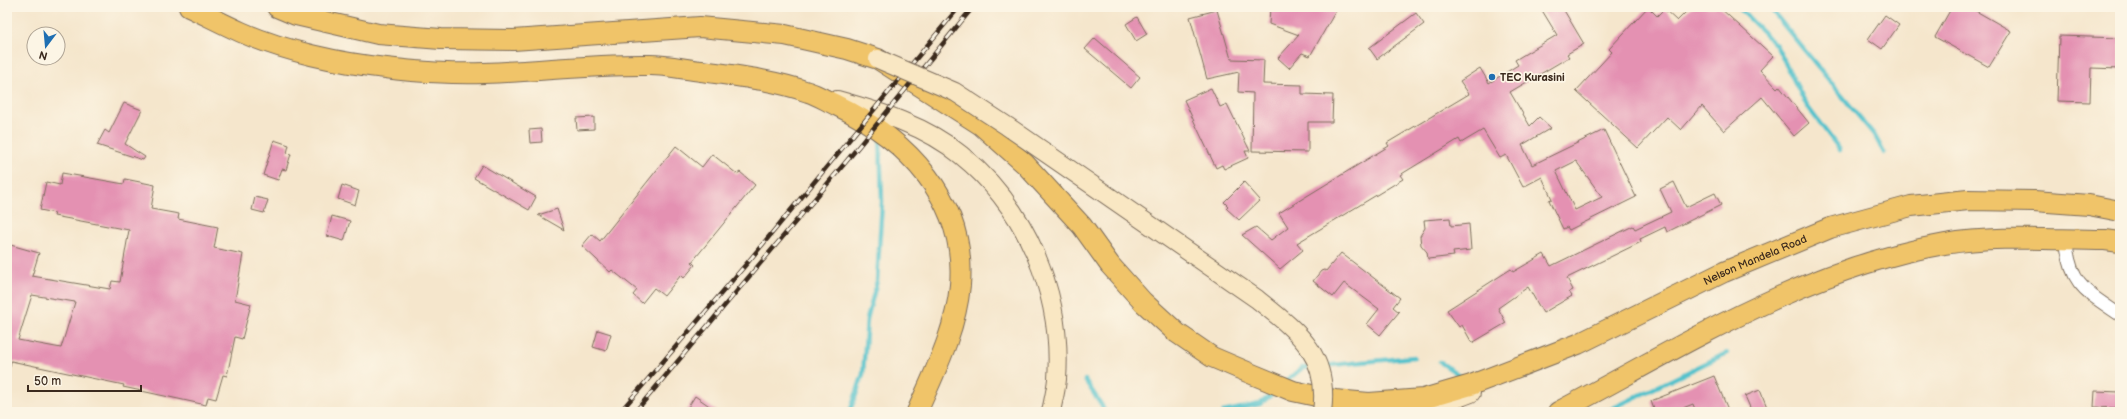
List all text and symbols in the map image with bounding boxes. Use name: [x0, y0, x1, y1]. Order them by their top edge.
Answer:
north arrow: [26, 26, 66, 66]
text: N: [38, 48, 49, 63]
place label: TEC Kurasini: [1500, 71, 1565, 84]
marker: TEC Kurasini: [1487, 72, 1497, 82]
street label: Nelson Mandela Road: [1701, 232, 1809, 288]
scale bar: [28, 367, 141, 393]
text: 50 m: [34, 374, 61, 389]

